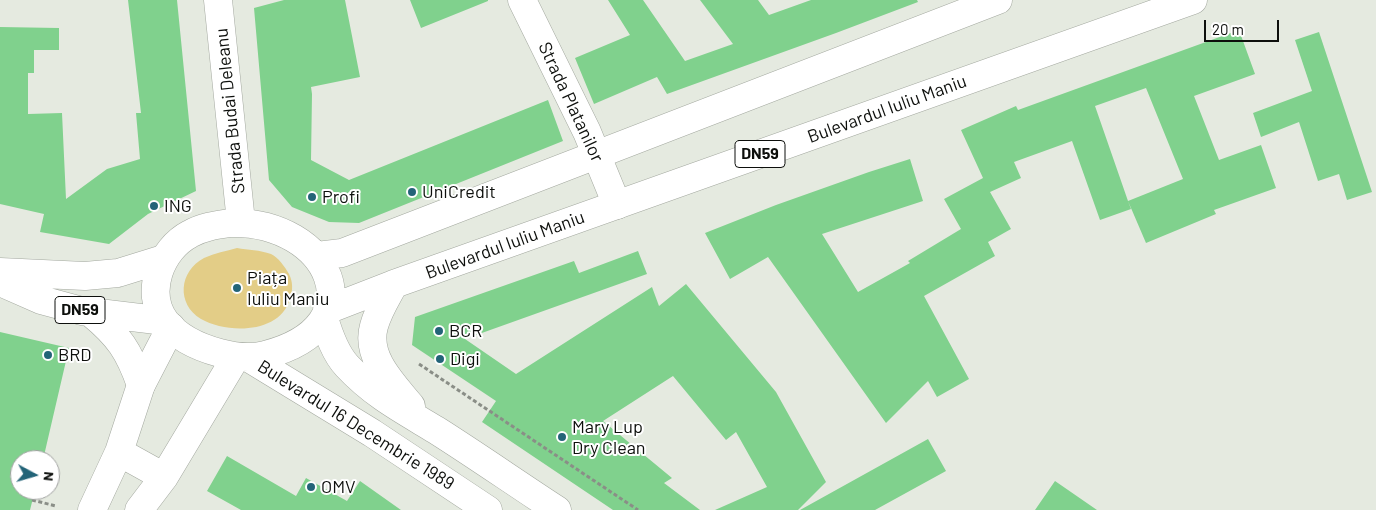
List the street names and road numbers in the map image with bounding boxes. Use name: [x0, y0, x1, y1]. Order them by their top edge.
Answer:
street label: Strada Budai Deleanu: [211, 27, 249, 195]
street label: Strada Platanilor: [534, 39, 608, 165]
street label: Bulevardul Iuliu Maniu: [805, 70, 969, 148]
road number: DN59: [735, 140, 785, 168]
street label: Bulevardul Iuliu Maniu: [423, 206, 587, 284]
road number: DN59: [55, 296, 105, 324]
street label: Bulevardul 16 Decembrie 1989: [254, 356, 458, 494]

